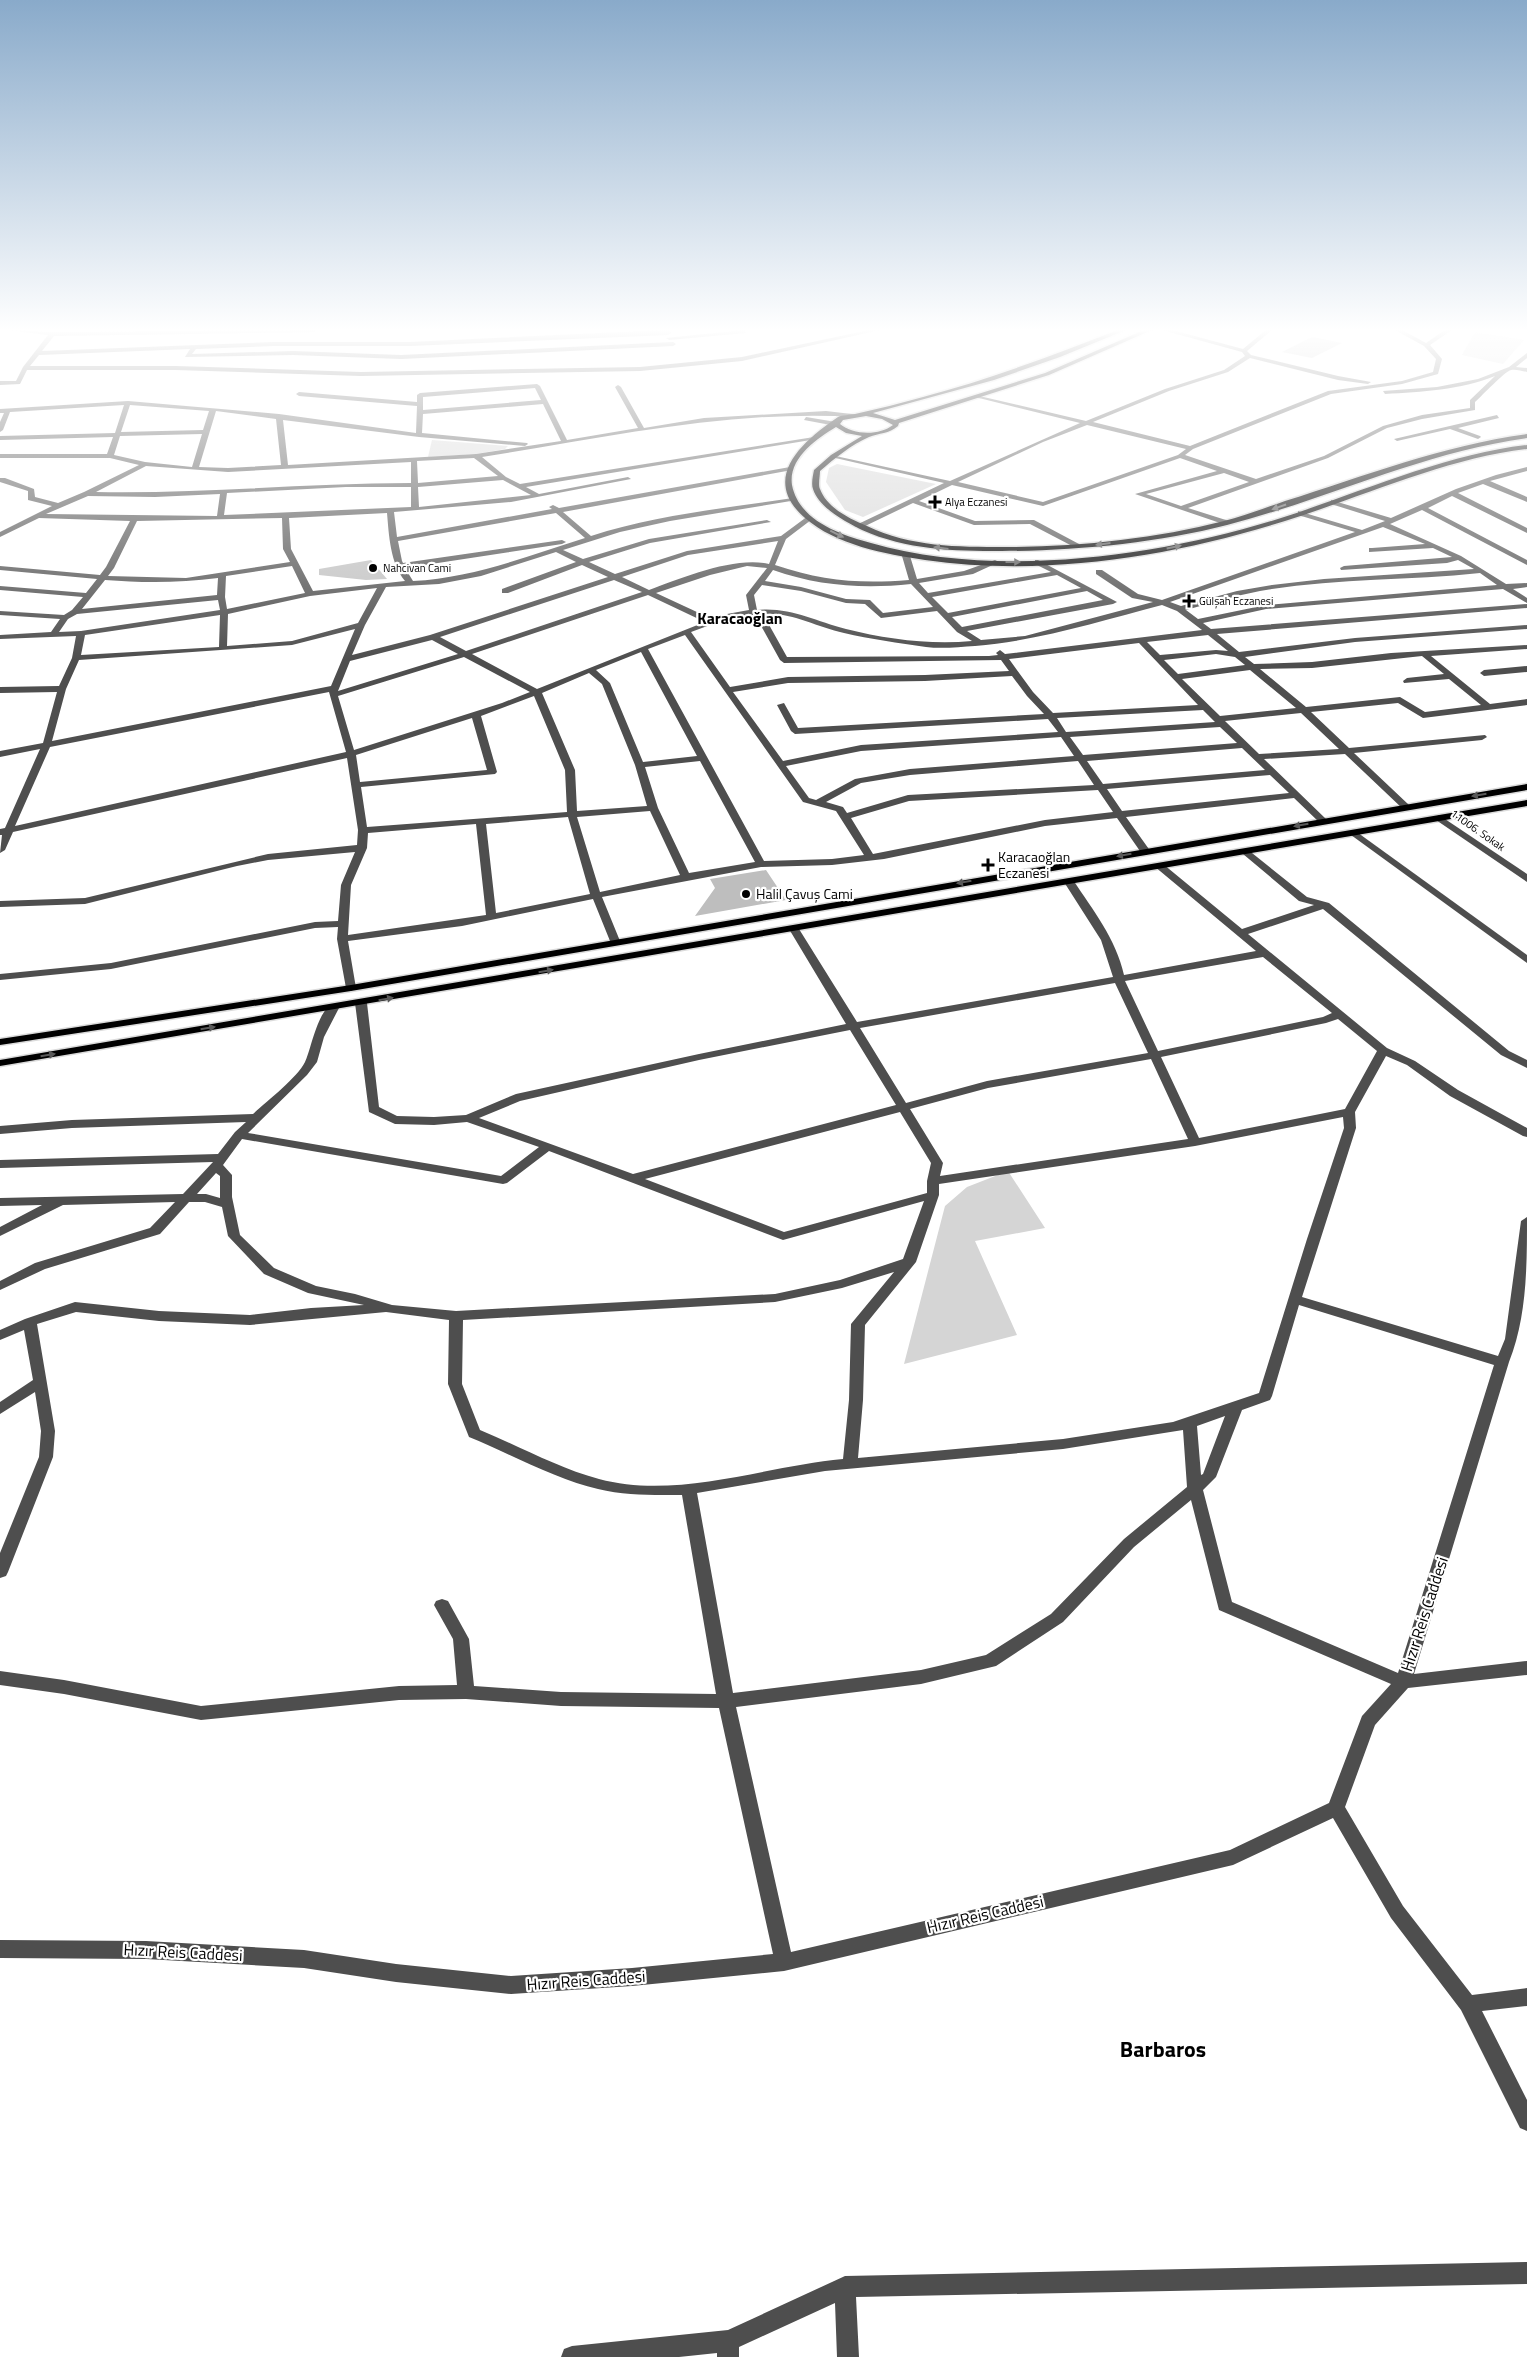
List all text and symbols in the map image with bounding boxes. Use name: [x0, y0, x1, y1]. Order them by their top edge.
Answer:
place label: Alya Eczanesi: [945, 494, 1008, 510]
marker: Alya Eczanesi: [929, 496, 941, 508]
one-way arrow: [1271, 503, 1286, 511]
one-way arrow: [830, 530, 844, 538]
one-way arrow: [1095, 540, 1111, 548]
one-way arrow: [1167, 542, 1183, 550]
one-way arrow: [932, 544, 948, 552]
one-way arrow: [1005, 558, 1021, 566]
place label: Nahcivan Cami: [383, 560, 451, 576]
marker: Nahcivan Cami: [367, 562, 379, 574]
place label: Gülşah Eczanesi: [1199, 593, 1273, 609]
marker: Gülşah Eczanesi: [1183, 595, 1195, 607]
district label: Karacaoğlan: [697, 606, 783, 630]
one-way arrow: [1471, 791, 1487, 799]
street label: 11006. Sokak: [1447, 805, 1509, 855]
one-way arrow: [1293, 821, 1309, 829]
place label: Karacaoğlan Eczanesi: [998, 846, 1070, 883]
one-way arrow: [1116, 852, 1132, 860]
marker: Karacaoğlan Eczanesi: [982, 859, 994, 871]
one-way arrow: [955, 879, 971, 887]
place label: Halil Çavuş Cami: [756, 883, 853, 904]
marker: Halil Çavuş Cami: [740, 888, 752, 900]
one-way arrow: [538, 967, 554, 975]
one-way arrow: [378, 994, 394, 1002]
one-way arrow: [201, 1024, 217, 1032]
one-way arrow: [40, 1051, 56, 1059]
street label: Hızır Reis Caddesi: [1394, 1554, 1454, 1674]
street label: Hızır Reis Caddesi: [924, 1889, 1046, 1939]
street label: Hızır Reis Caddesi: [123, 1937, 243, 1967]
street label: Hızır Reis Caddesi: [526, 1964, 646, 1996]
district label: Barbaros: [1120, 2032, 1206, 2066]

